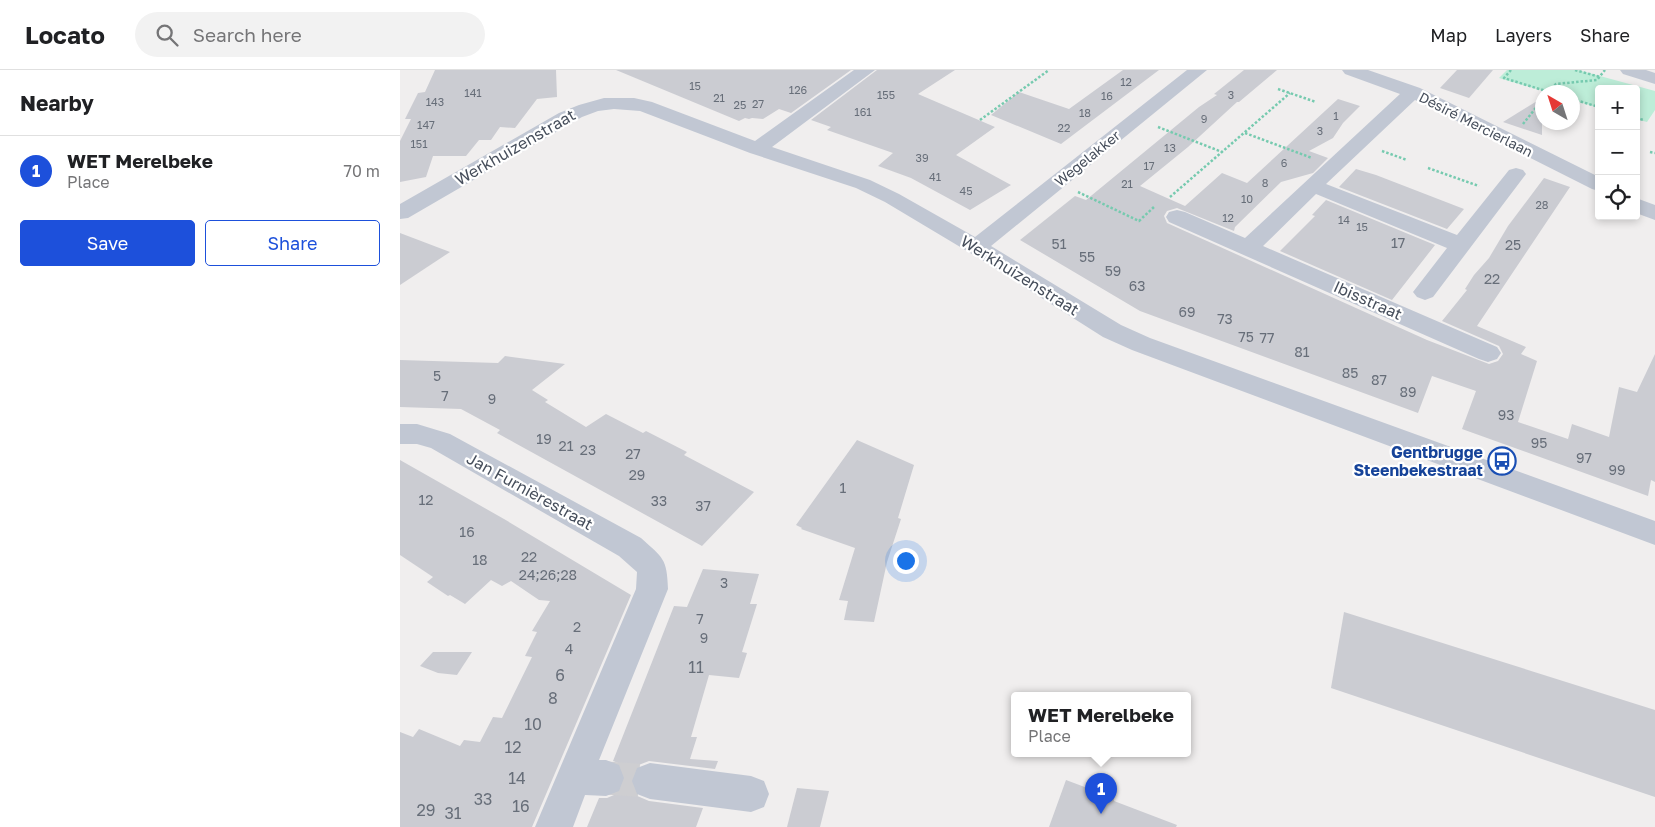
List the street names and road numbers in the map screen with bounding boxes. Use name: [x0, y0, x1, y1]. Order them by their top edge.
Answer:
street label: Désiré Mercierlaan: [1416, 88, 1536, 160]
street label: Werkhuizenstraat: [451, 104, 579, 190]
street label: Wegelakker: [1051, 126, 1124, 190]
street label: Werkhuizenstraat: [957, 231, 1083, 319]
street label: Ibisstraat: [1331, 276, 1405, 324]
street label: Jan Furnièrestraat: [463, 448, 597, 534]

